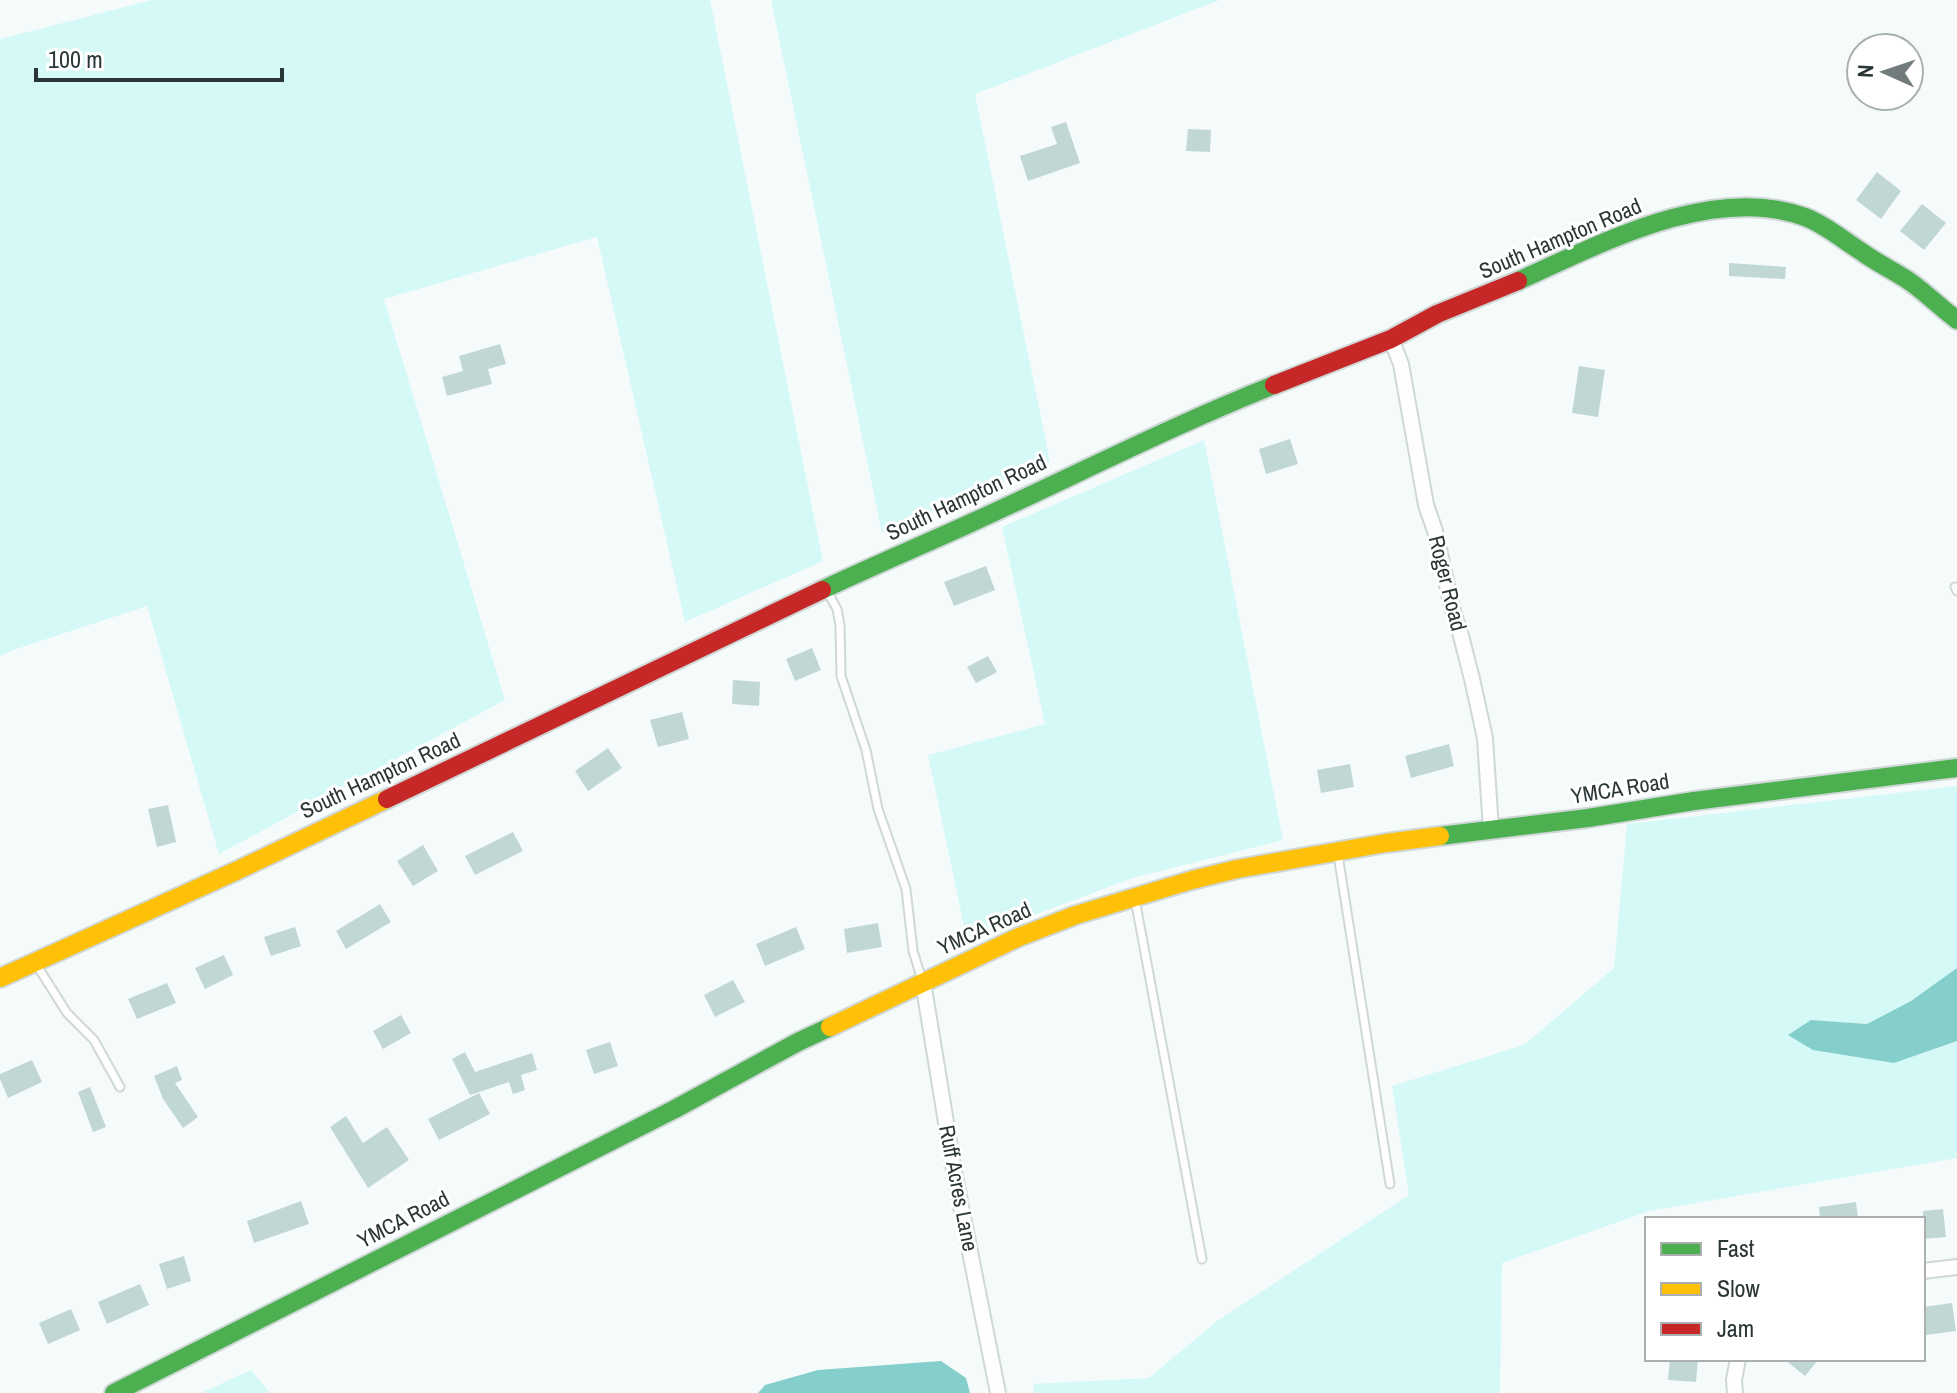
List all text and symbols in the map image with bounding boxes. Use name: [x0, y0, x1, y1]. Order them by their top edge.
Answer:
scale bar: [36, 32, 282, 82]
north arrow: [1845, 32, 1925, 112]
text: 100 m: [48, 43, 103, 75]
text: N: [1850, 64, 1880, 78]
street label: South Hampton Road: [1474, 190, 1646, 286]
street label: South Hampton Road: [881, 447, 1051, 547]
street label: Roger Road: [1422, 532, 1474, 634]
street label: South Hampton Road: [295, 725, 465, 825]
street label: YMCA Road: [1569, 765, 1671, 811]
street label: YMCA Road: [933, 894, 1035, 962]
street label: Ruff Acres Lane: [932, 1122, 986, 1254]
street label: YMCA Road: [352, 1183, 454, 1255]
legend: [1645, 1217, 1925, 1361]
text: Fast: [1717, 1232, 1755, 1264]
text: Slow: [1717, 1272, 1760, 1304]
text: Jam: [1717, 1312, 1754, 1344]

